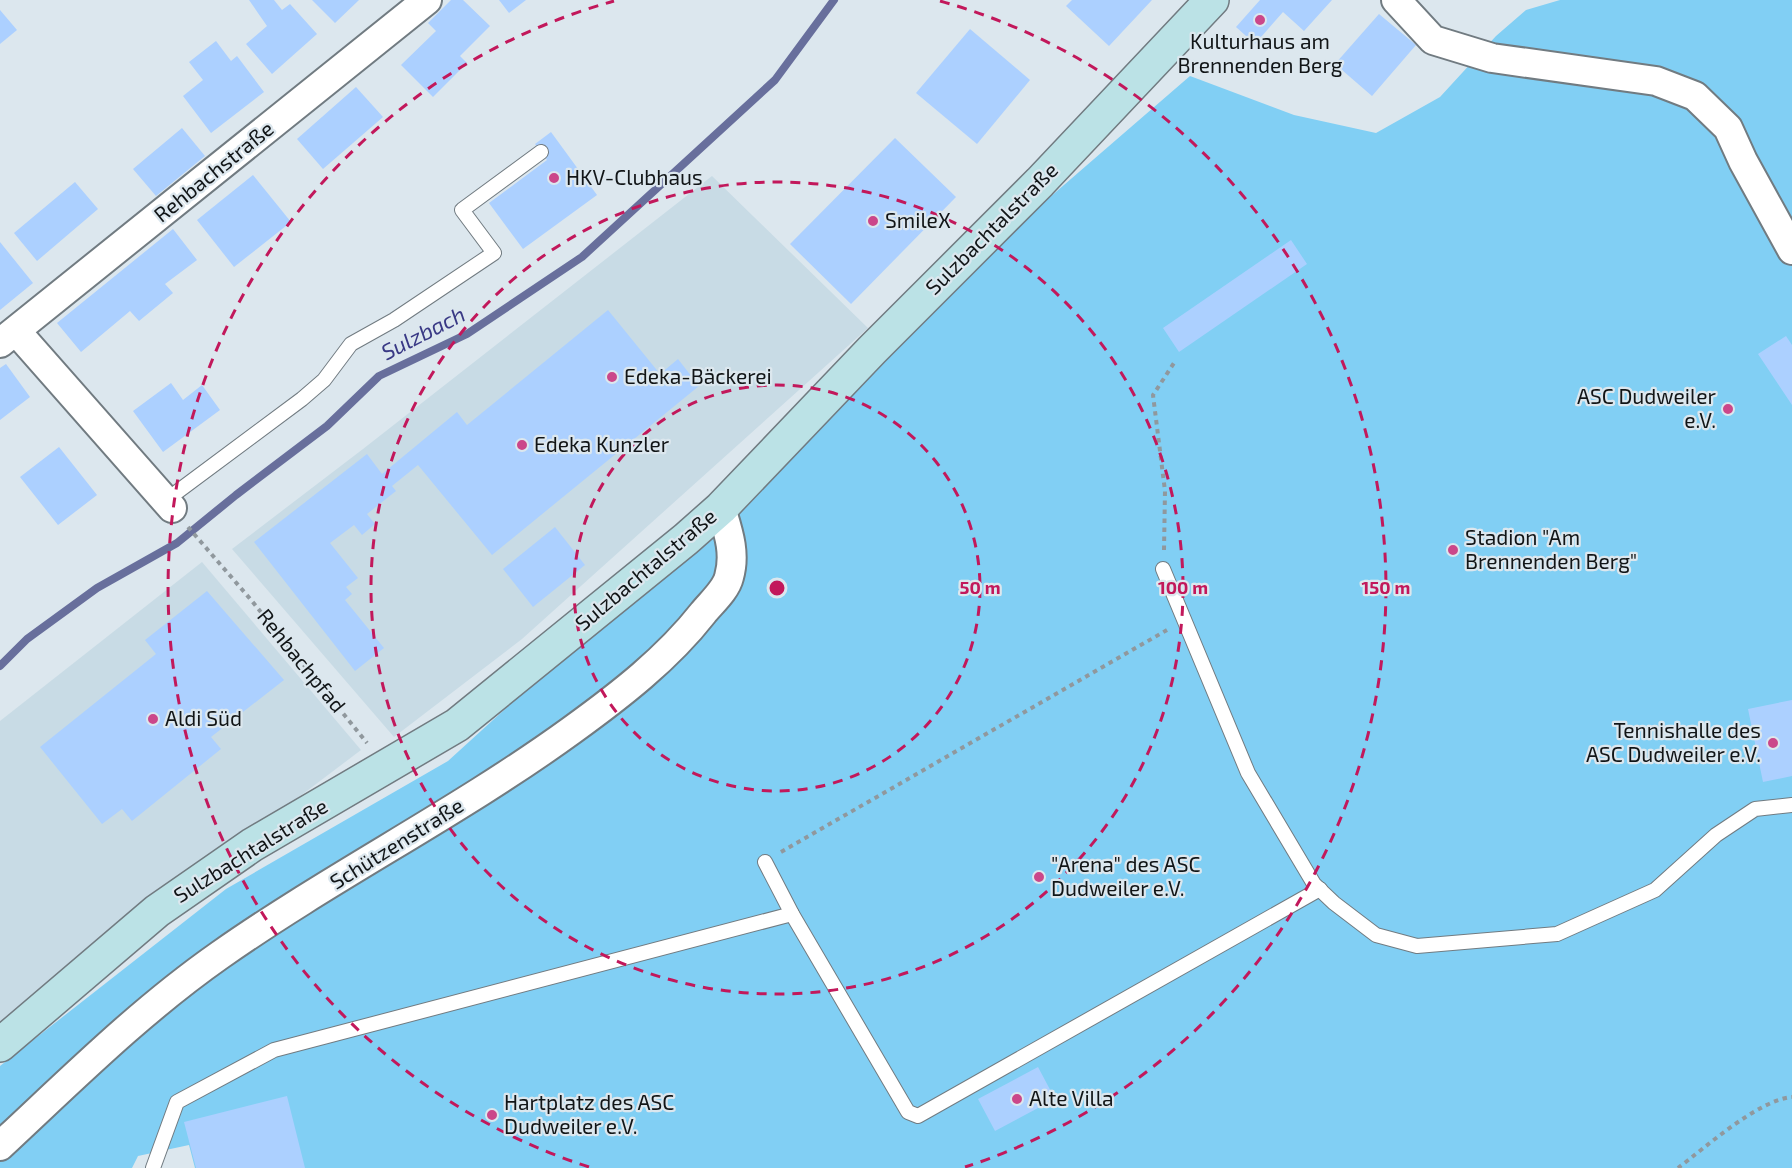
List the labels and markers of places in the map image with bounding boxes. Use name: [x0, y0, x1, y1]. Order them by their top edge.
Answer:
marker: Kulturhaus am Brennenden Berg: [1253, 13, 1267, 27]
place label: Kulturhaus am Brennenden Berg: [1178, 28, 1343, 77]
place label: HKV-Clubhaus: [566, 164, 703, 189]
marker: HKV-Clubhaus: [547, 171, 561, 185]
place label: SmileX: [885, 207, 951, 232]
marker: SmileX: [866, 214, 880, 228]
place label: Edeka-Bäckerei: [624, 363, 772, 388]
marker: Edeka-Bäckerei: [605, 370, 619, 384]
place label: ASC Dudweiler e.V.: [1577, 383, 1717, 432]
marker: ASC Dudweiler e.V.: [1721, 402, 1735, 416]
place label: Edeka Kunzler: [534, 431, 670, 456]
marker: Edeka Kunzler: [515, 438, 529, 452]
place label: Stadion "Am Brennenden Berg": [1465, 524, 1637, 573]
marker: Stadion "Am Brennenden Berg": [1446, 543, 1460, 557]
centre of rings: [767, 578, 787, 598]
place label: Aldi Süd: [165, 705, 242, 730]
marker: Aldi Süd: [146, 712, 160, 726]
place label: Tennishalle des ASC Dudweiler e.V.: [1586, 717, 1761, 766]
marker: Tennishalle des ASC Dudweiler e.V.: [1766, 736, 1780, 750]
place label: "Arena" des ASC Dudweiler e.V.: [1051, 851, 1200, 900]
marker: "Arena" des ASC Dudweiler e.V.: [1032, 870, 1046, 884]
place label: Alte Villa: [1029, 1085, 1114, 1110]
place label: Hartplatz des ASC Dudweiler e.V.: [504, 1089, 674, 1138]
marker: Alte Villa: [1010, 1092, 1024, 1106]
marker: Hartplatz des ASC Dudweiler e.V.: [485, 1108, 499, 1122]

